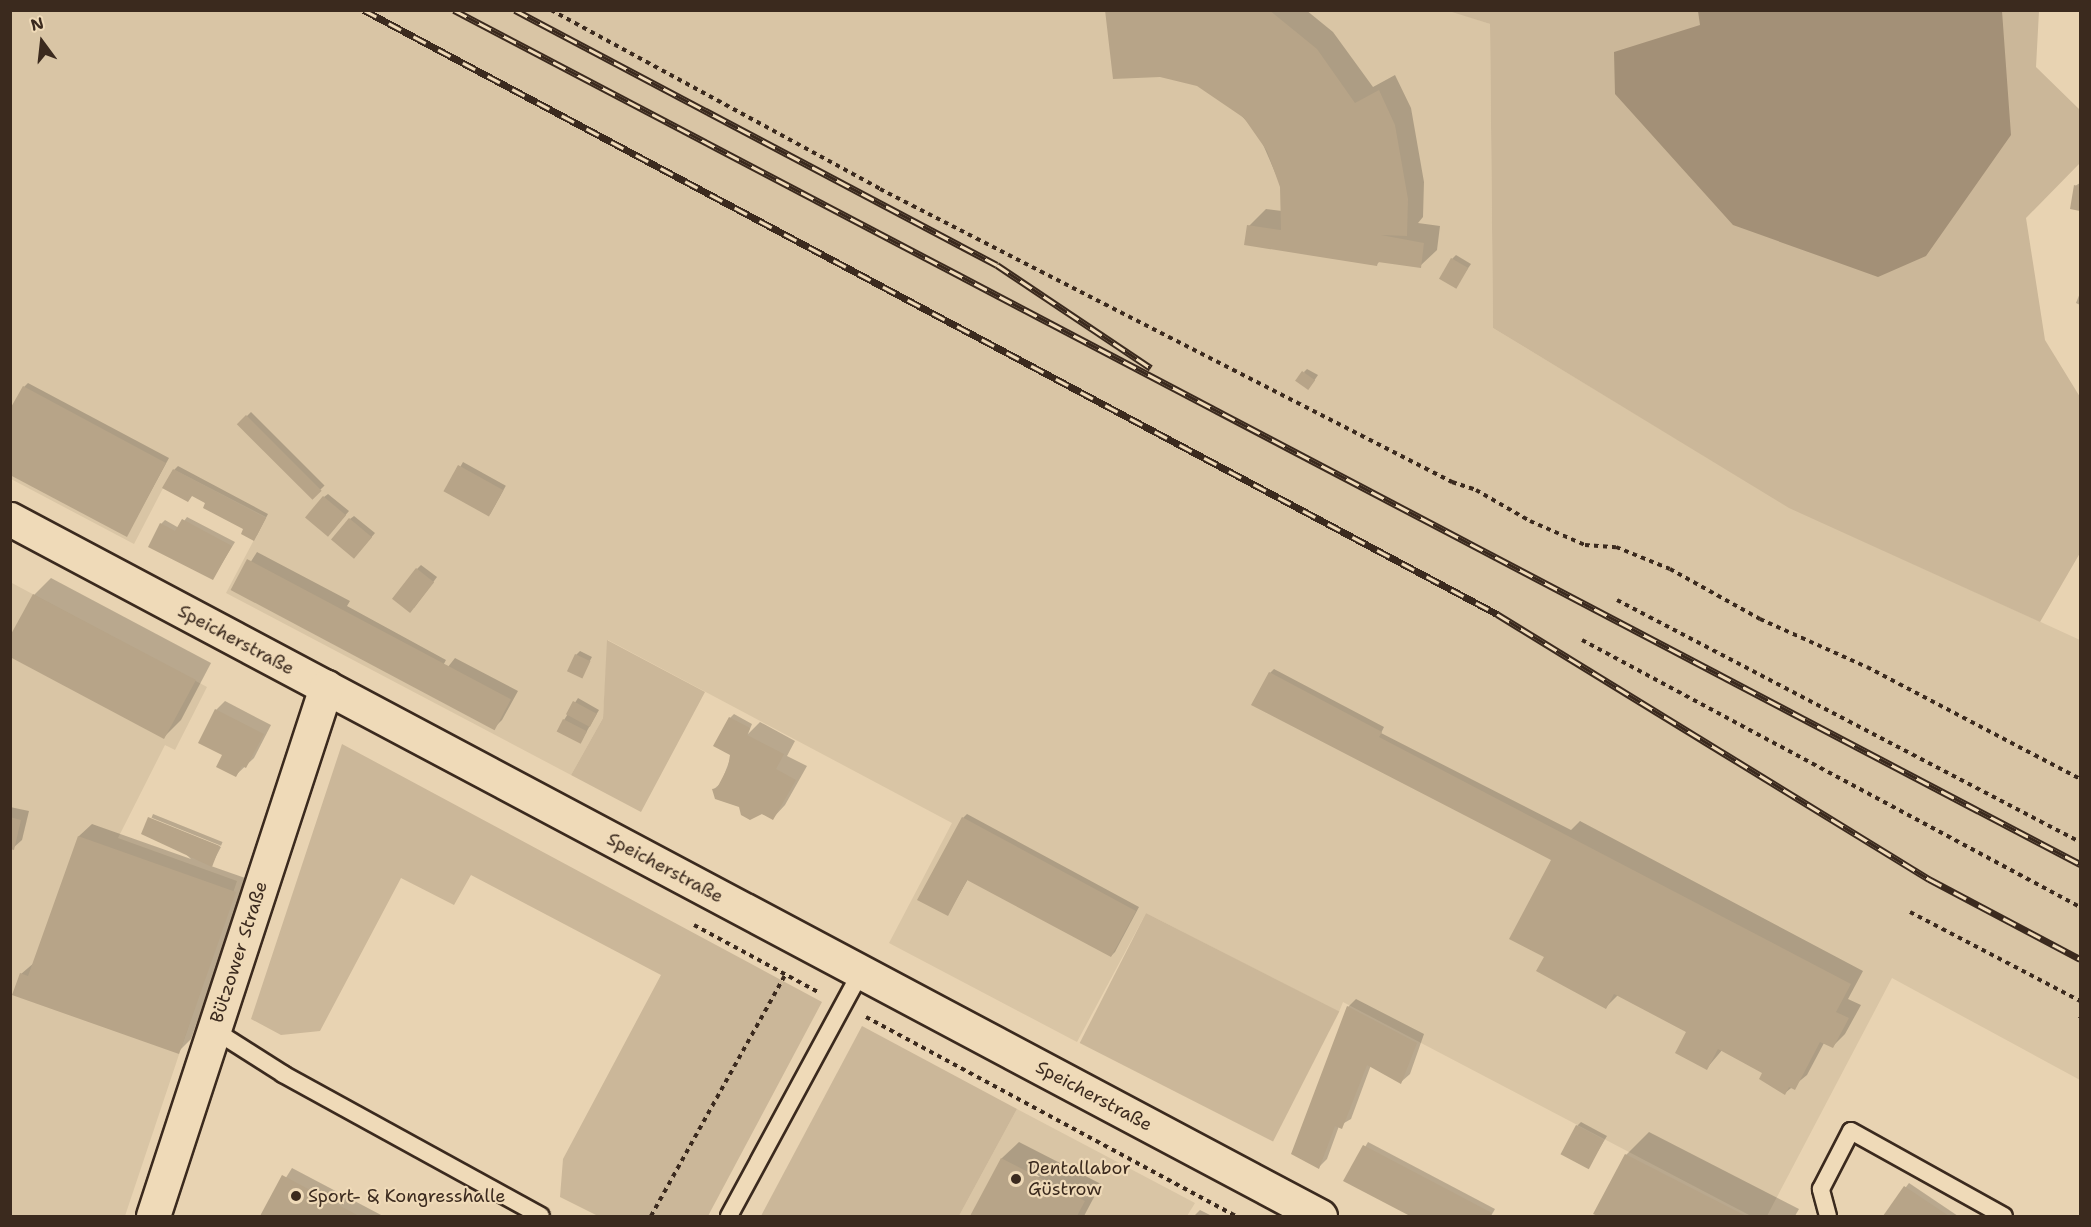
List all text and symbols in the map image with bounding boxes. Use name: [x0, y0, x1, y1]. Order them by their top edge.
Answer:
north arrow: [12, 12, 72, 72]
text: N: [28, 12, 46, 36]
street label: Speicherstraße: [174, 600, 298, 680]
street label: Speicherstraße: [603, 828, 727, 908]
street label: Bützower Straße: [206, 878, 272, 1026]
street label: Speicherstraße: [1032, 1056, 1156, 1136]
place label: Dentallabor Güstrow: [1028, 1158, 1131, 1200]
marker: Dentallabor Güstrow: [1009, 1172, 1023, 1186]
place label: Sport- & Kongresshalle: [308, 1185, 505, 1207]
marker: Sport- & Kongresshalle: [289, 1189, 303, 1203]

